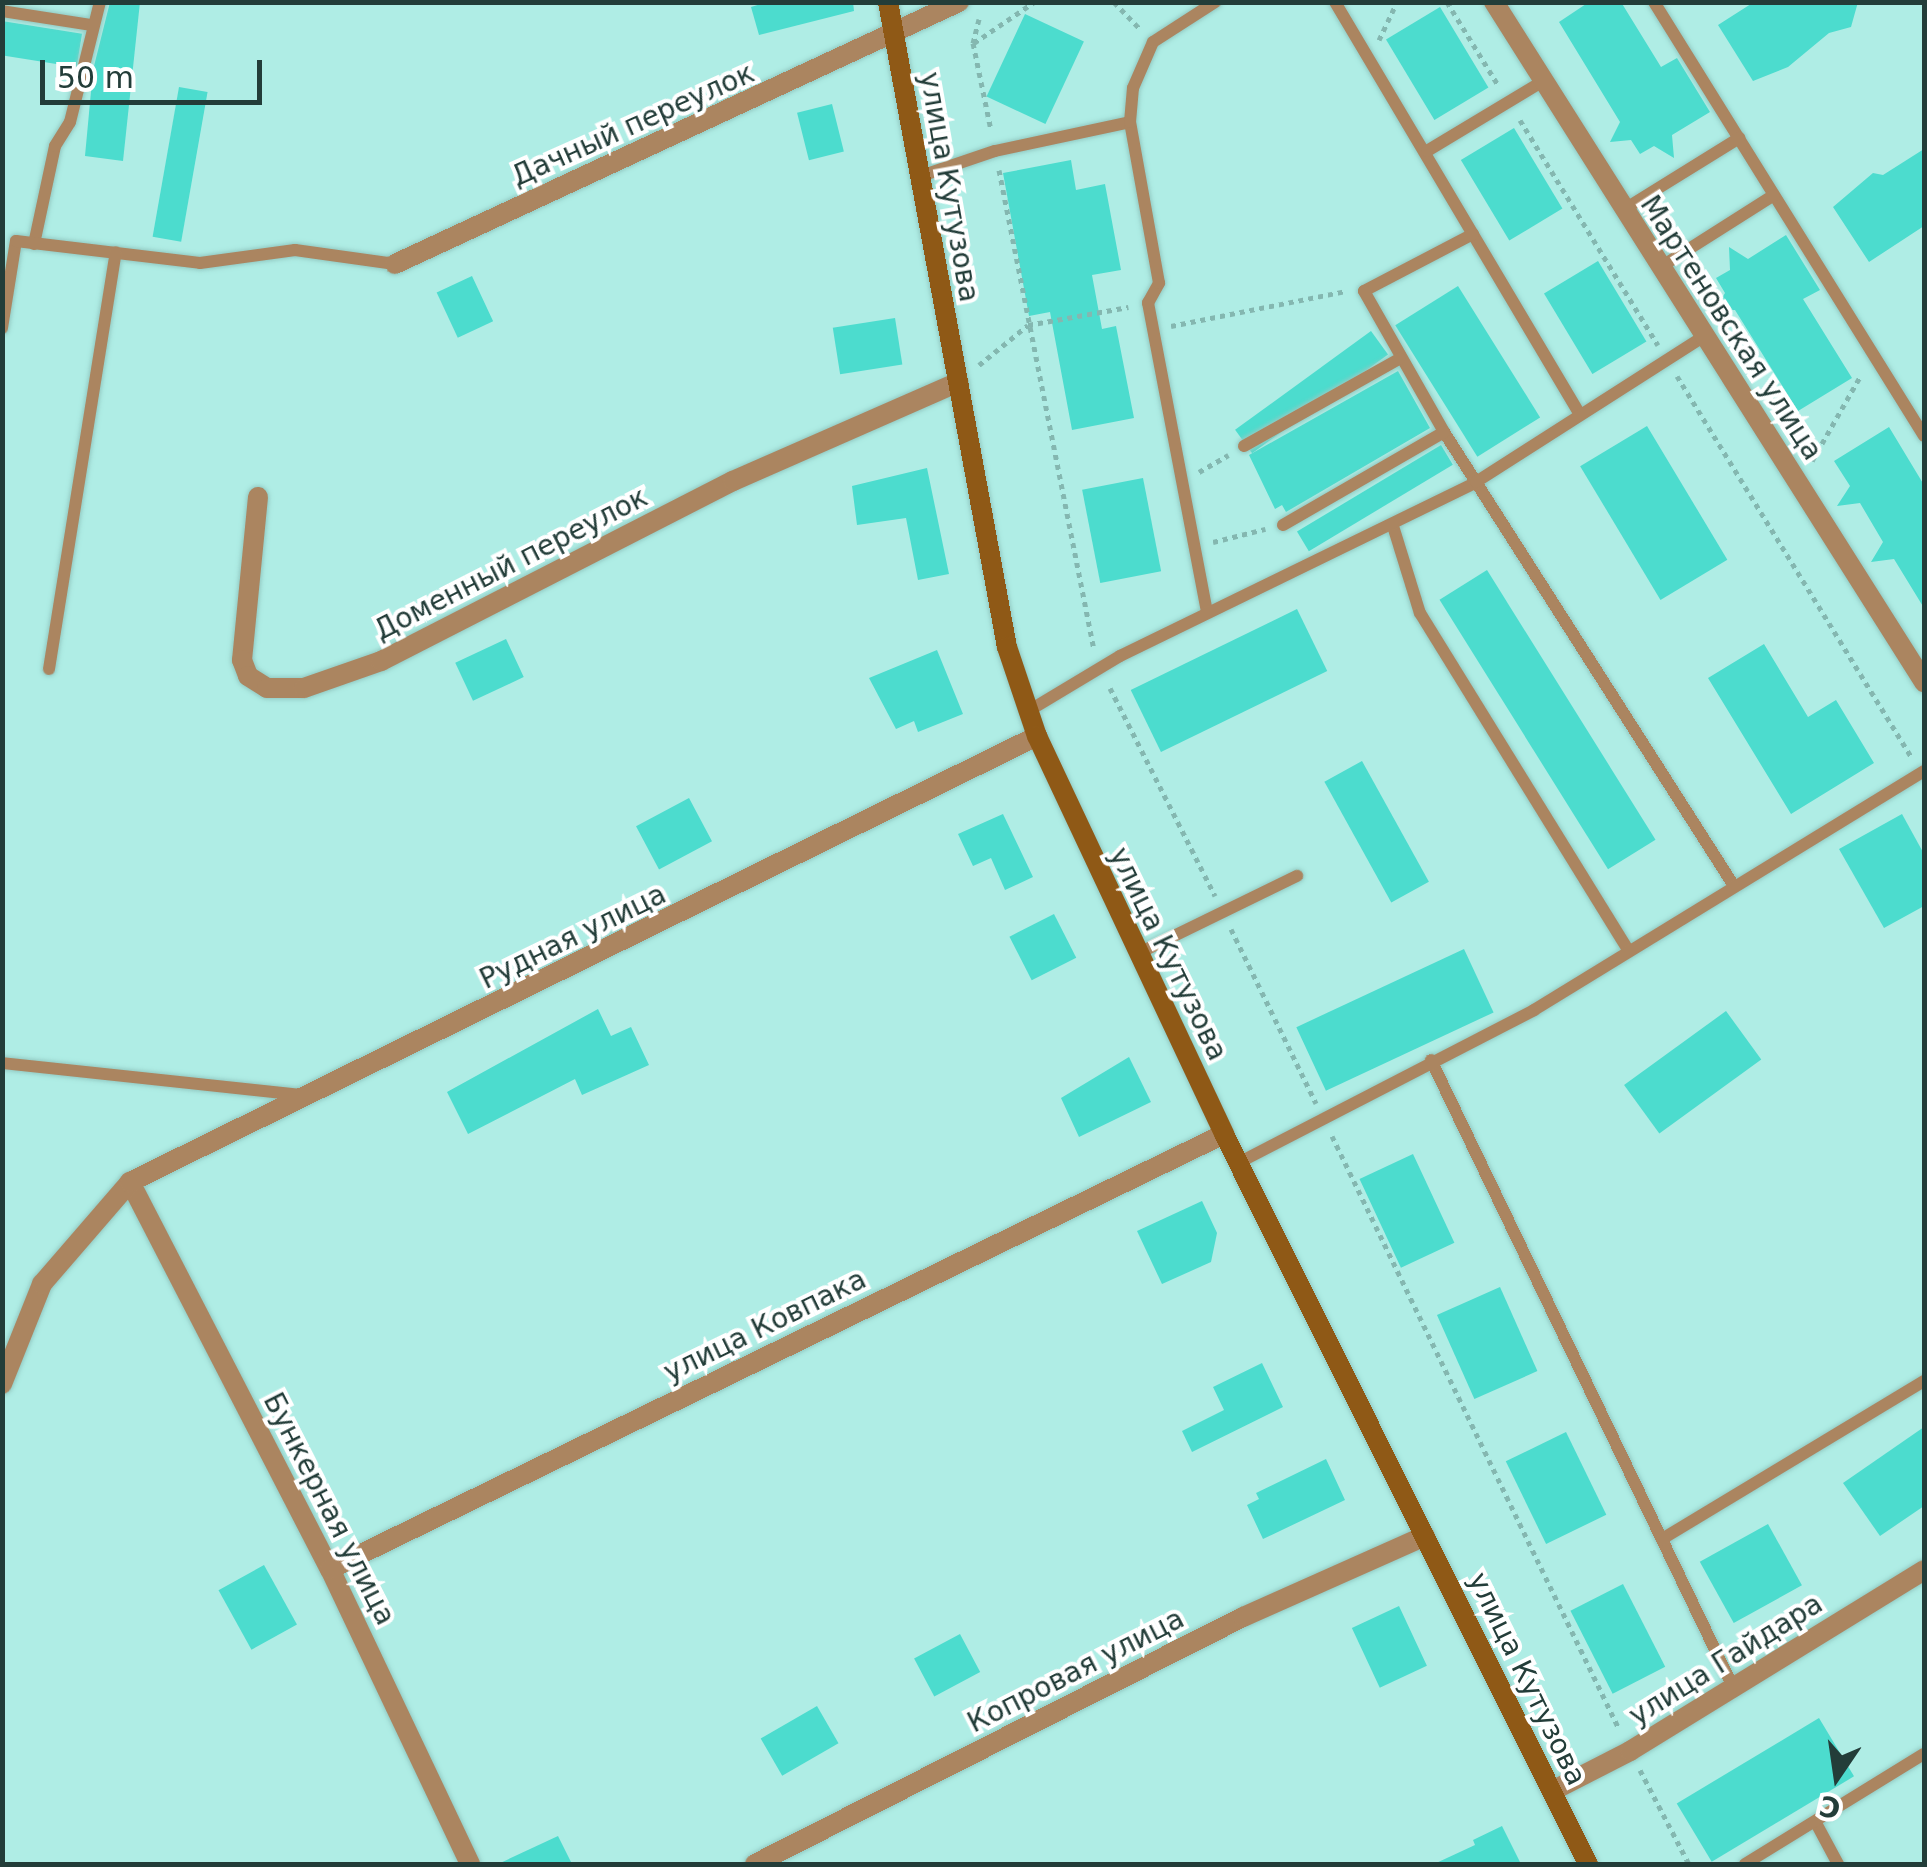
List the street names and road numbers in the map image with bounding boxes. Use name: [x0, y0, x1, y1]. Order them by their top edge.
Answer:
street label: Дачный переулок: [506, 56, 760, 194]
street label: улица Кутузова: [912, 69, 986, 305]
street label: Мартеновская улица: [1633, 189, 1829, 467]
street label: Доменный переулок: [369, 480, 653, 648]
street label: улица Кутузова: [1102, 842, 1234, 1066]
street label: Рудная улица: [474, 877, 672, 997]
street label: улица Ковпака: [658, 1262, 872, 1390]
street label: Бункерная улица: [256, 1387, 402, 1631]
street label: улица Кутузова: [1461, 1567, 1593, 1791]
street label: улица Гайдара: [1623, 1587, 1829, 1733]
street label: Копровая улица: [962, 1602, 1190, 1740]

